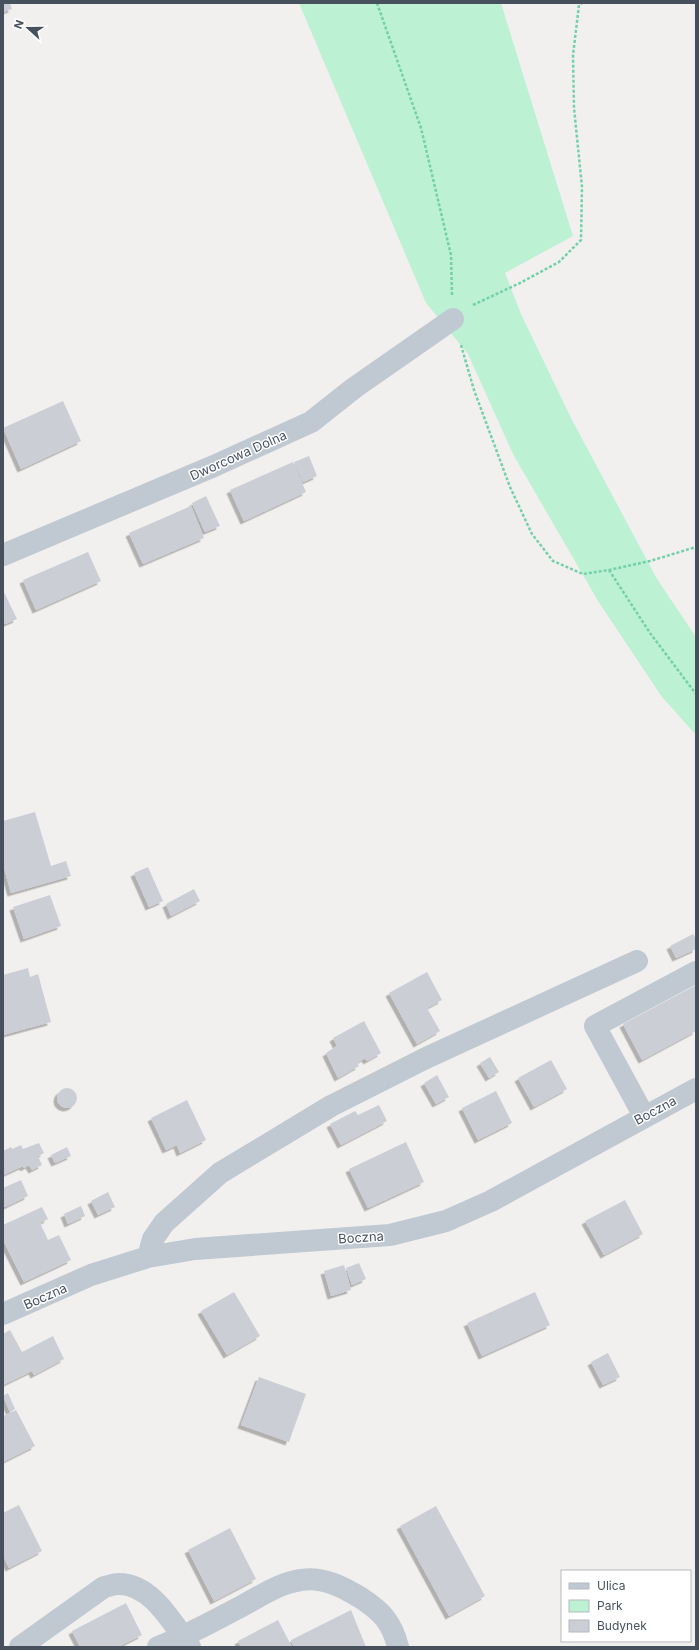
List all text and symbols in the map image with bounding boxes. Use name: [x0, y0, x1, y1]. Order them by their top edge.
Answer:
north arrow: [8, 8, 48, 48]
text: N: [11, 18, 27, 31]
street label: Dworcowa Dolna: [187, 427, 289, 483]
street label: Boczna: [631, 1092, 679, 1128]
street label: Boczna: [338, 1227, 384, 1247]
street label: Boczna: [21, 1279, 69, 1313]
legend: [561, 1570, 691, 1642]
text: Ulica: [597, 1578, 625, 1593]
text: Park: [597, 1598, 623, 1613]
text: Budynek: [597, 1618, 647, 1633]

